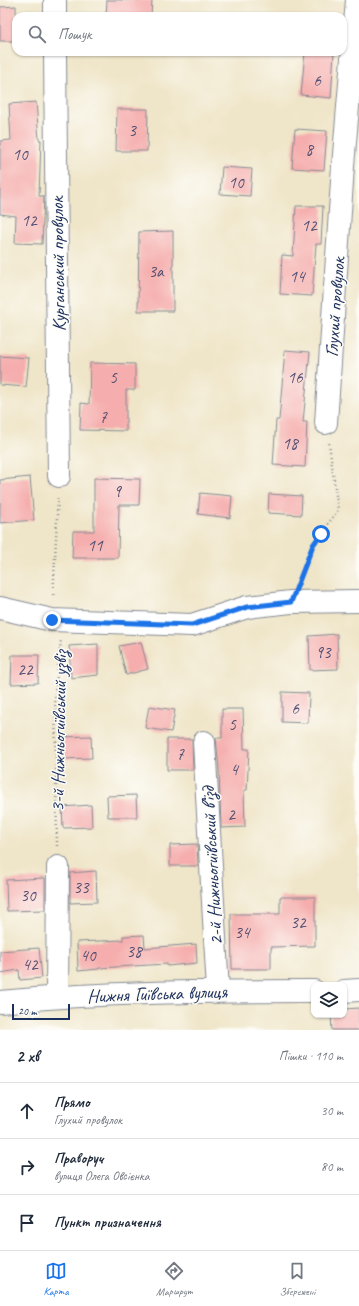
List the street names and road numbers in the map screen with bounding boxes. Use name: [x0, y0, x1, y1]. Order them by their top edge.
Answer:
street label: Курганський провулок: [45, 194, 71, 331]
street label: Глухий провулок: [320, 255, 351, 358]
street label: 3-й Нижньогиївський узвіз: [46, 648, 72, 812]
street label: 2-й Нижньогиївський в’їзд: [196, 784, 228, 946]
street label: Нижня Гиївська вулиця: [87, 980, 229, 1008]

